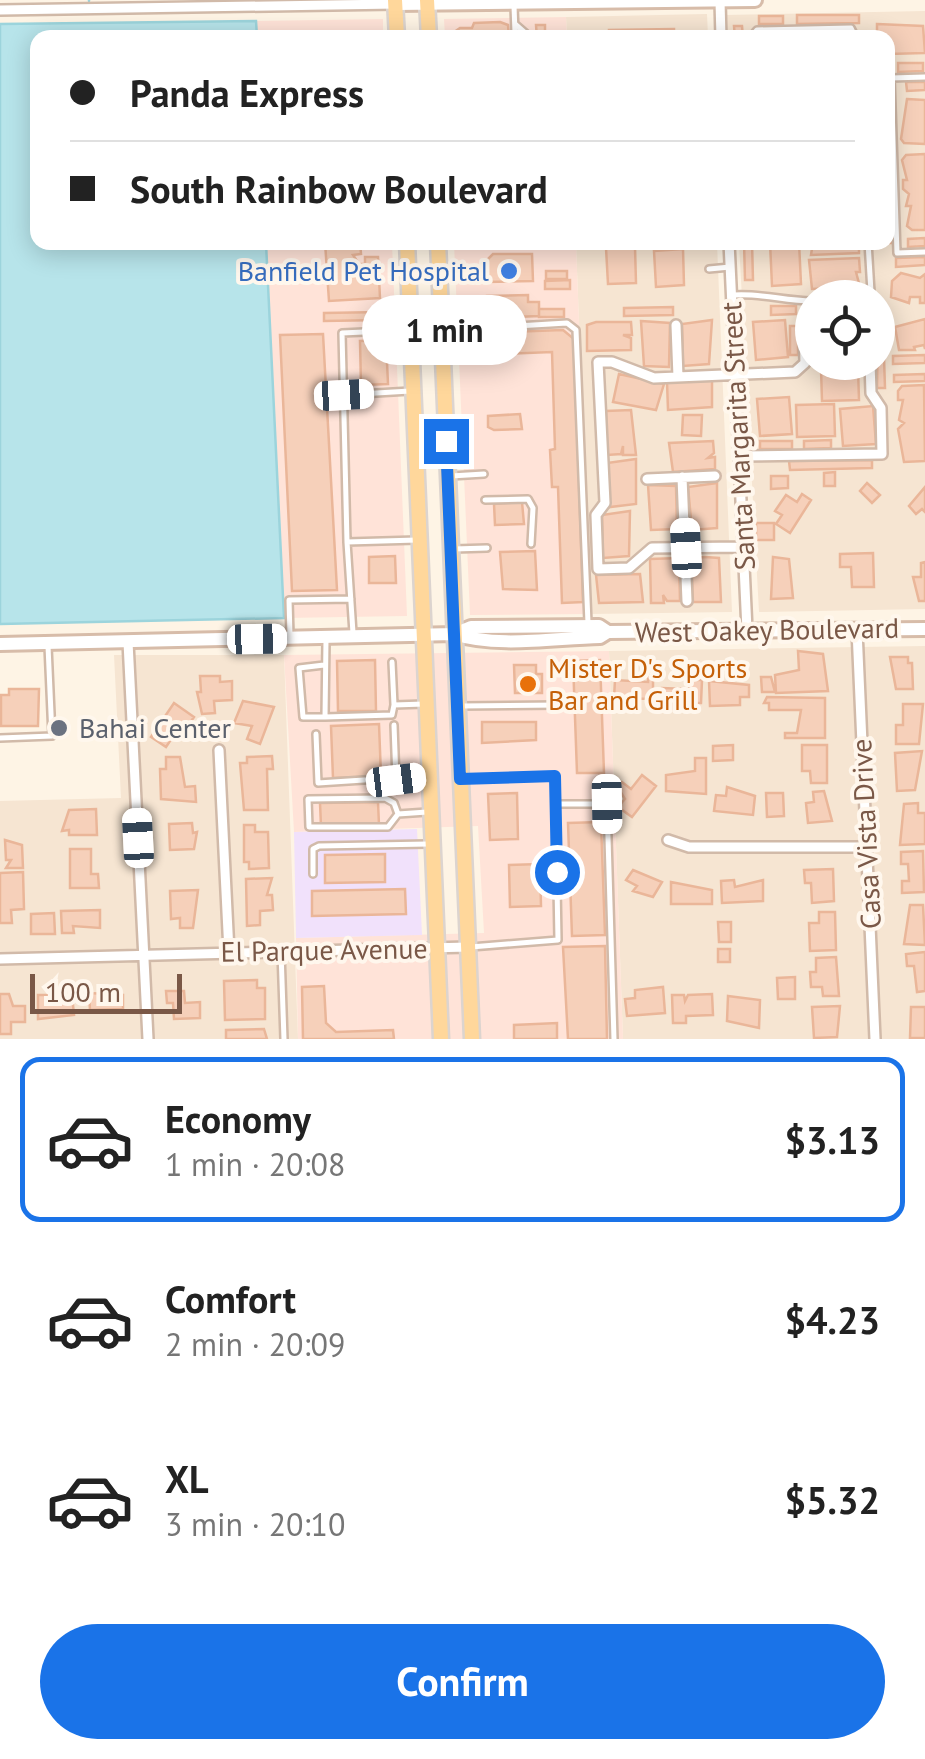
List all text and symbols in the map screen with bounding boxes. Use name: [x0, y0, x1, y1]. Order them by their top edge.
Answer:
text: Panda Express: [130, 68, 364, 117]
text: South Rainbow Boulevard: [130, 164, 548, 213]
place label: Banfield Pet Hospital: [238, 252, 489, 289]
marker: Banfield Pet Hospital: [498, 260, 520, 282]
map controls: [795, 280, 895, 380]
button: locate: [795, 280, 895, 380]
callout: 1 min: [364, 296, 528, 366]
street label: Santa Margarita Street: [712, 300, 763, 571]
text: 1 min: [405, 309, 484, 351]
car: [313, 378, 375, 412]
route end: [424, 419, 469, 464]
car: [669, 517, 703, 579]
street label: West Oakey Boulevard: [634, 609, 900, 650]
car: [227, 623, 287, 655]
place label: Mister D's Sports Bar and Grill: [548, 649, 747, 718]
marker: Mister D's Sports Bar and Grill: [517, 673, 539, 695]
place label: Bahai Center: [79, 709, 231, 746]
marker: Bahai Center: [48, 717, 70, 739]
street label: Casa Vista Drive: [842, 738, 889, 930]
car: [364, 761, 428, 799]
car: [591, 774, 623, 834]
car: [121, 807, 155, 869]
route start: [535, 850, 580, 895]
street label: El Parque Avenue: [220, 929, 428, 970]
scale bar: [30, 969, 182, 1014]
text: 100 m: [45, 973, 121, 1010]
text: Economy: [165, 1094, 311, 1143]
icon: car: [45, 1095, 135, 1185]
text: $3.13: [784, 1115, 880, 1164]
text: 1 min · 20:08: [165, 1143, 345, 1185]
text: Comfort: [165, 1274, 296, 1323]
icon: car: [45, 1275, 135, 1365]
text: $4.23: [784, 1295, 880, 1344]
text: 2 min · 20:09: [165, 1323, 345, 1365]
text: XL: [165, 1454, 209, 1503]
icon: car: [45, 1455, 135, 1545]
text: $5.32: [784, 1475, 880, 1524]
text: 3 min · 20:10: [165, 1503, 345, 1545]
button: Confirm: [40, 1624, 885, 1739]

